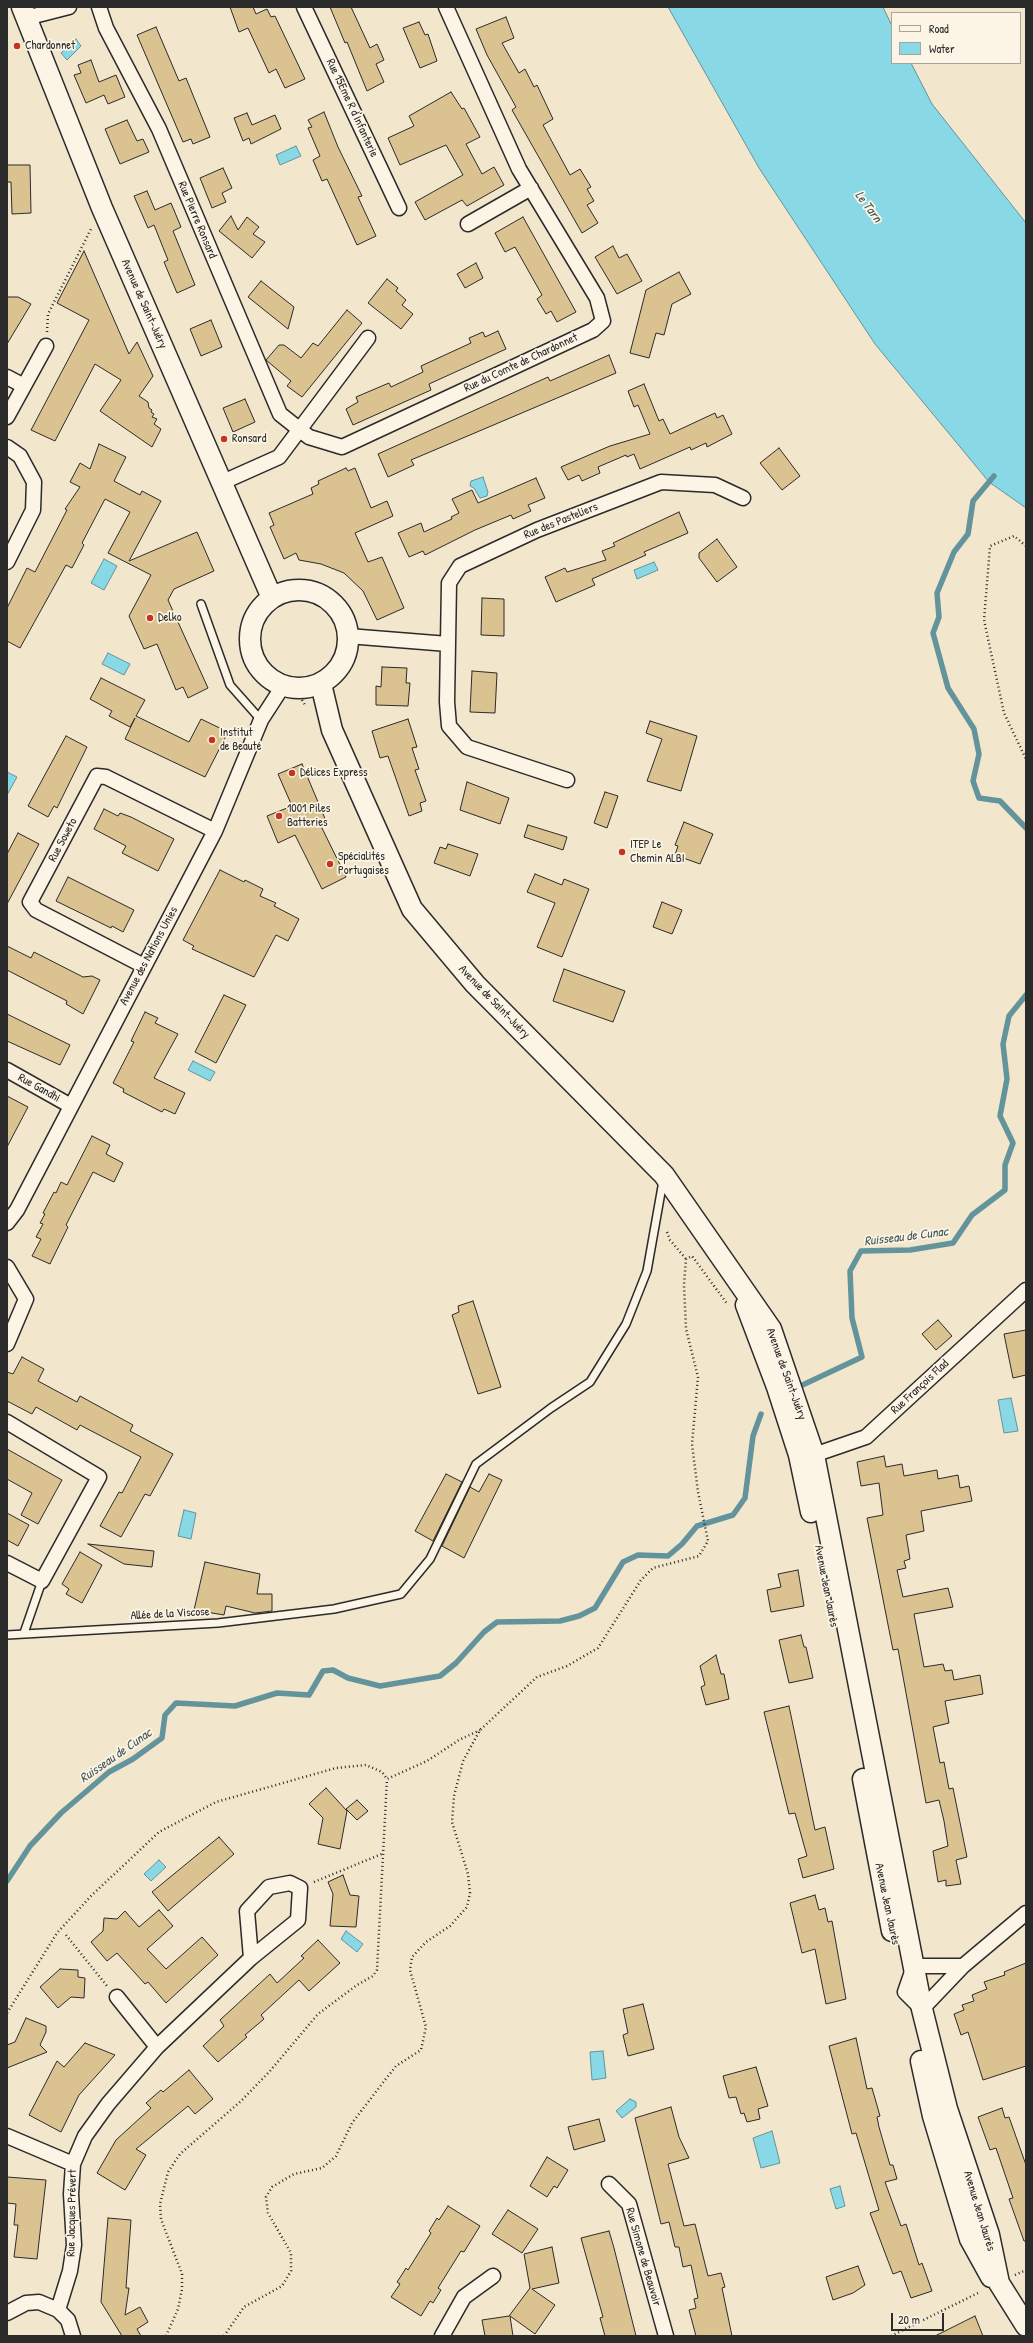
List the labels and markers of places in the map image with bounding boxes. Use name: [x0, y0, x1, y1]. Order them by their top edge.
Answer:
place label: Chardonnet: [25, 39, 75, 53]
marker: Chardonnet: [12, 41, 22, 51]
place label: Ronsard: [232, 432, 266, 446]
marker: Ronsard: [219, 434, 229, 444]
place label: Delko: [158, 611, 181, 625]
marker: Delko: [145, 613, 155, 623]
place label: Institut de Beauté: [220, 726, 261, 754]
marker: Institut de Beauté: [207, 735, 217, 745]
place label: Délices Express: [300, 766, 368, 780]
marker: Délices Express: [287, 768, 297, 778]
place label: 1001 Piles Batteries: [287, 802, 330, 830]
marker: 1001 Piles Batteries: [274, 811, 284, 821]
place label: ITEP Le Chemin ALBI: [630, 838, 685, 866]
marker: ITEP Le Chemin ALBI: [617, 847, 627, 857]
place label: Spécialités Portugaises: [338, 850, 389, 878]
marker: Spécialités Portugaises: [325, 859, 335, 869]

